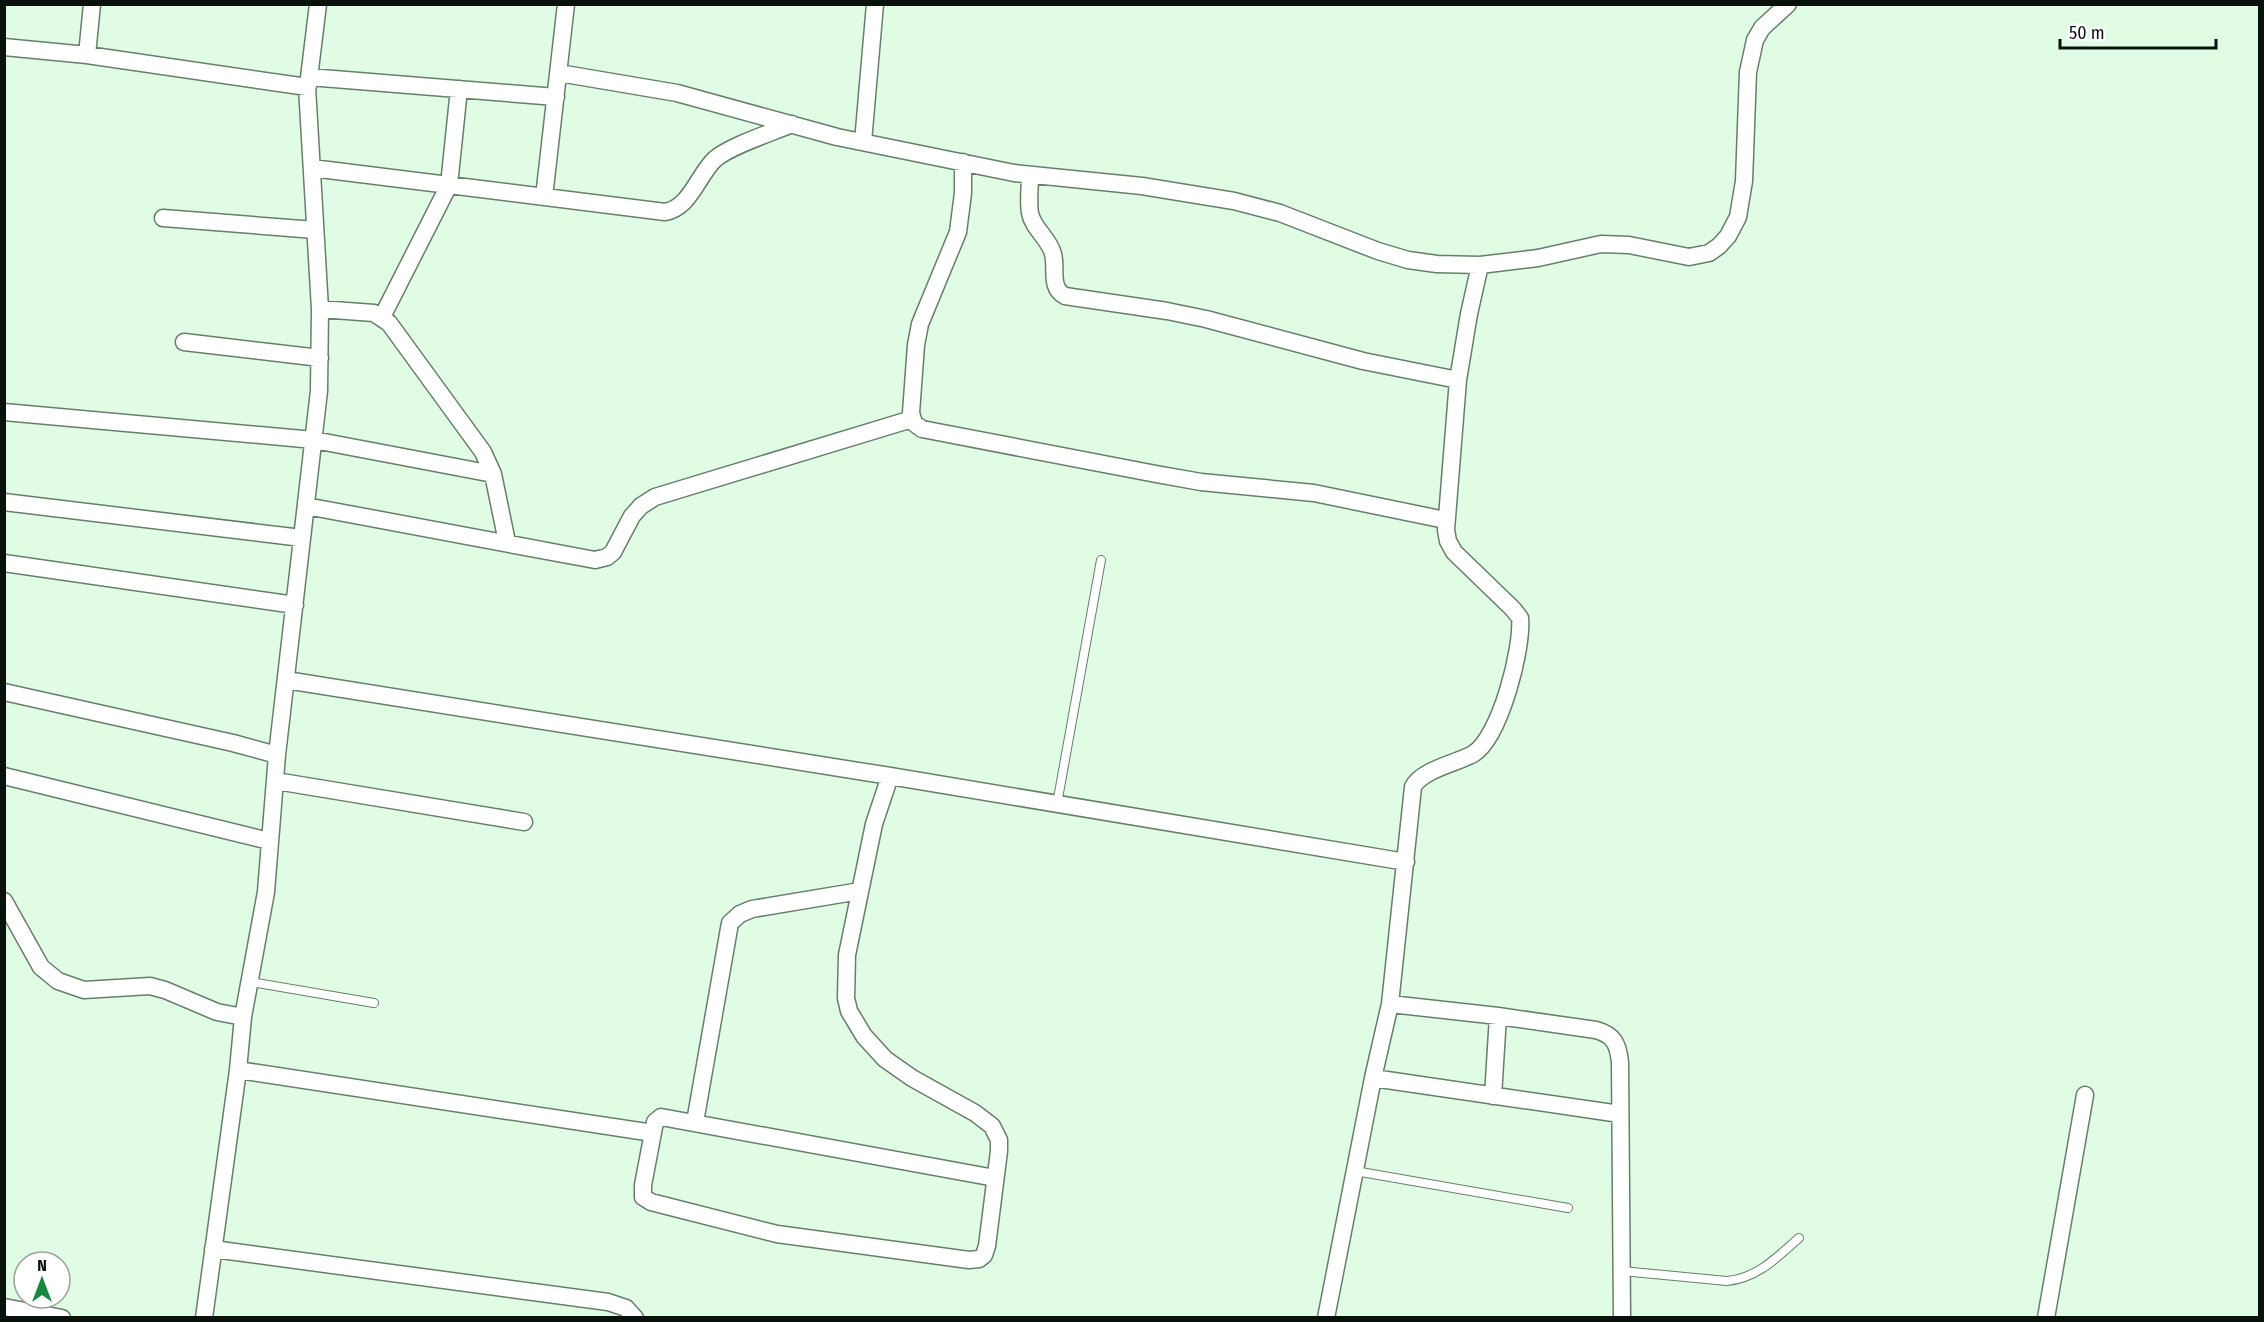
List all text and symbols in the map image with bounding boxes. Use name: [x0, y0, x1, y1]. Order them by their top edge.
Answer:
scale bar: [2060, 12, 2216, 50]
text: 50 m: [2069, 22, 2105, 44]
north arrow: [12, 1250, 72, 1310]
text: N: [37, 1256, 47, 1275]

